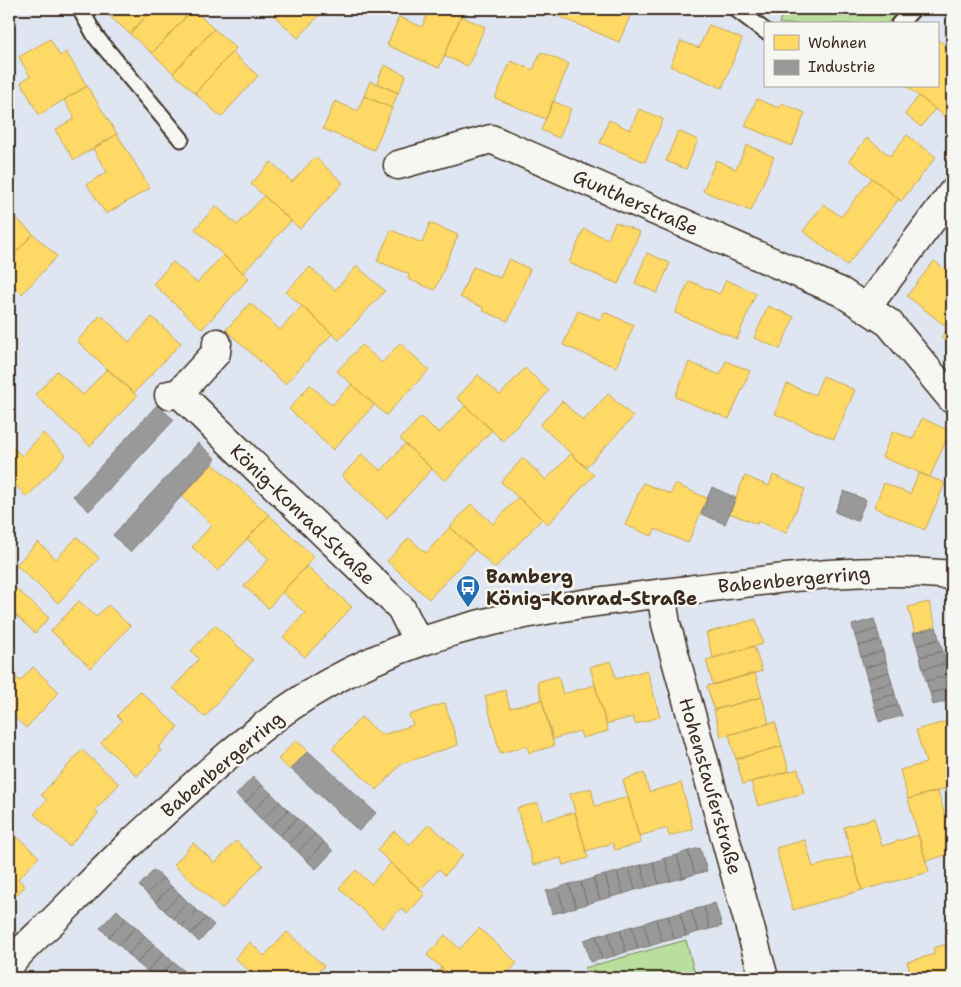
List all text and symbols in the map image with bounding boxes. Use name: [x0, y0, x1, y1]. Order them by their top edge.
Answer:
legend: [764, 22, 938, 88]
text: Wohnen: [808, 33, 867, 53]
text: Industrie: [808, 57, 875, 77]
street label: Guntherstraße: [569, 164, 702, 241]
street label: König-Konrad-Straße: [225, 438, 381, 590]
street label: Babenbergerring: [717, 560, 871, 599]
place label: Bamberg König-Konrad-Straße: [486, 564, 697, 611]
bus stop icon: Bamberg König-Konrad-Straße: [455, 574, 481, 608]
street label: Hohenstauferstraße: [673, 695, 748, 877]
street label: Babenbergerring: [156, 706, 289, 823]

